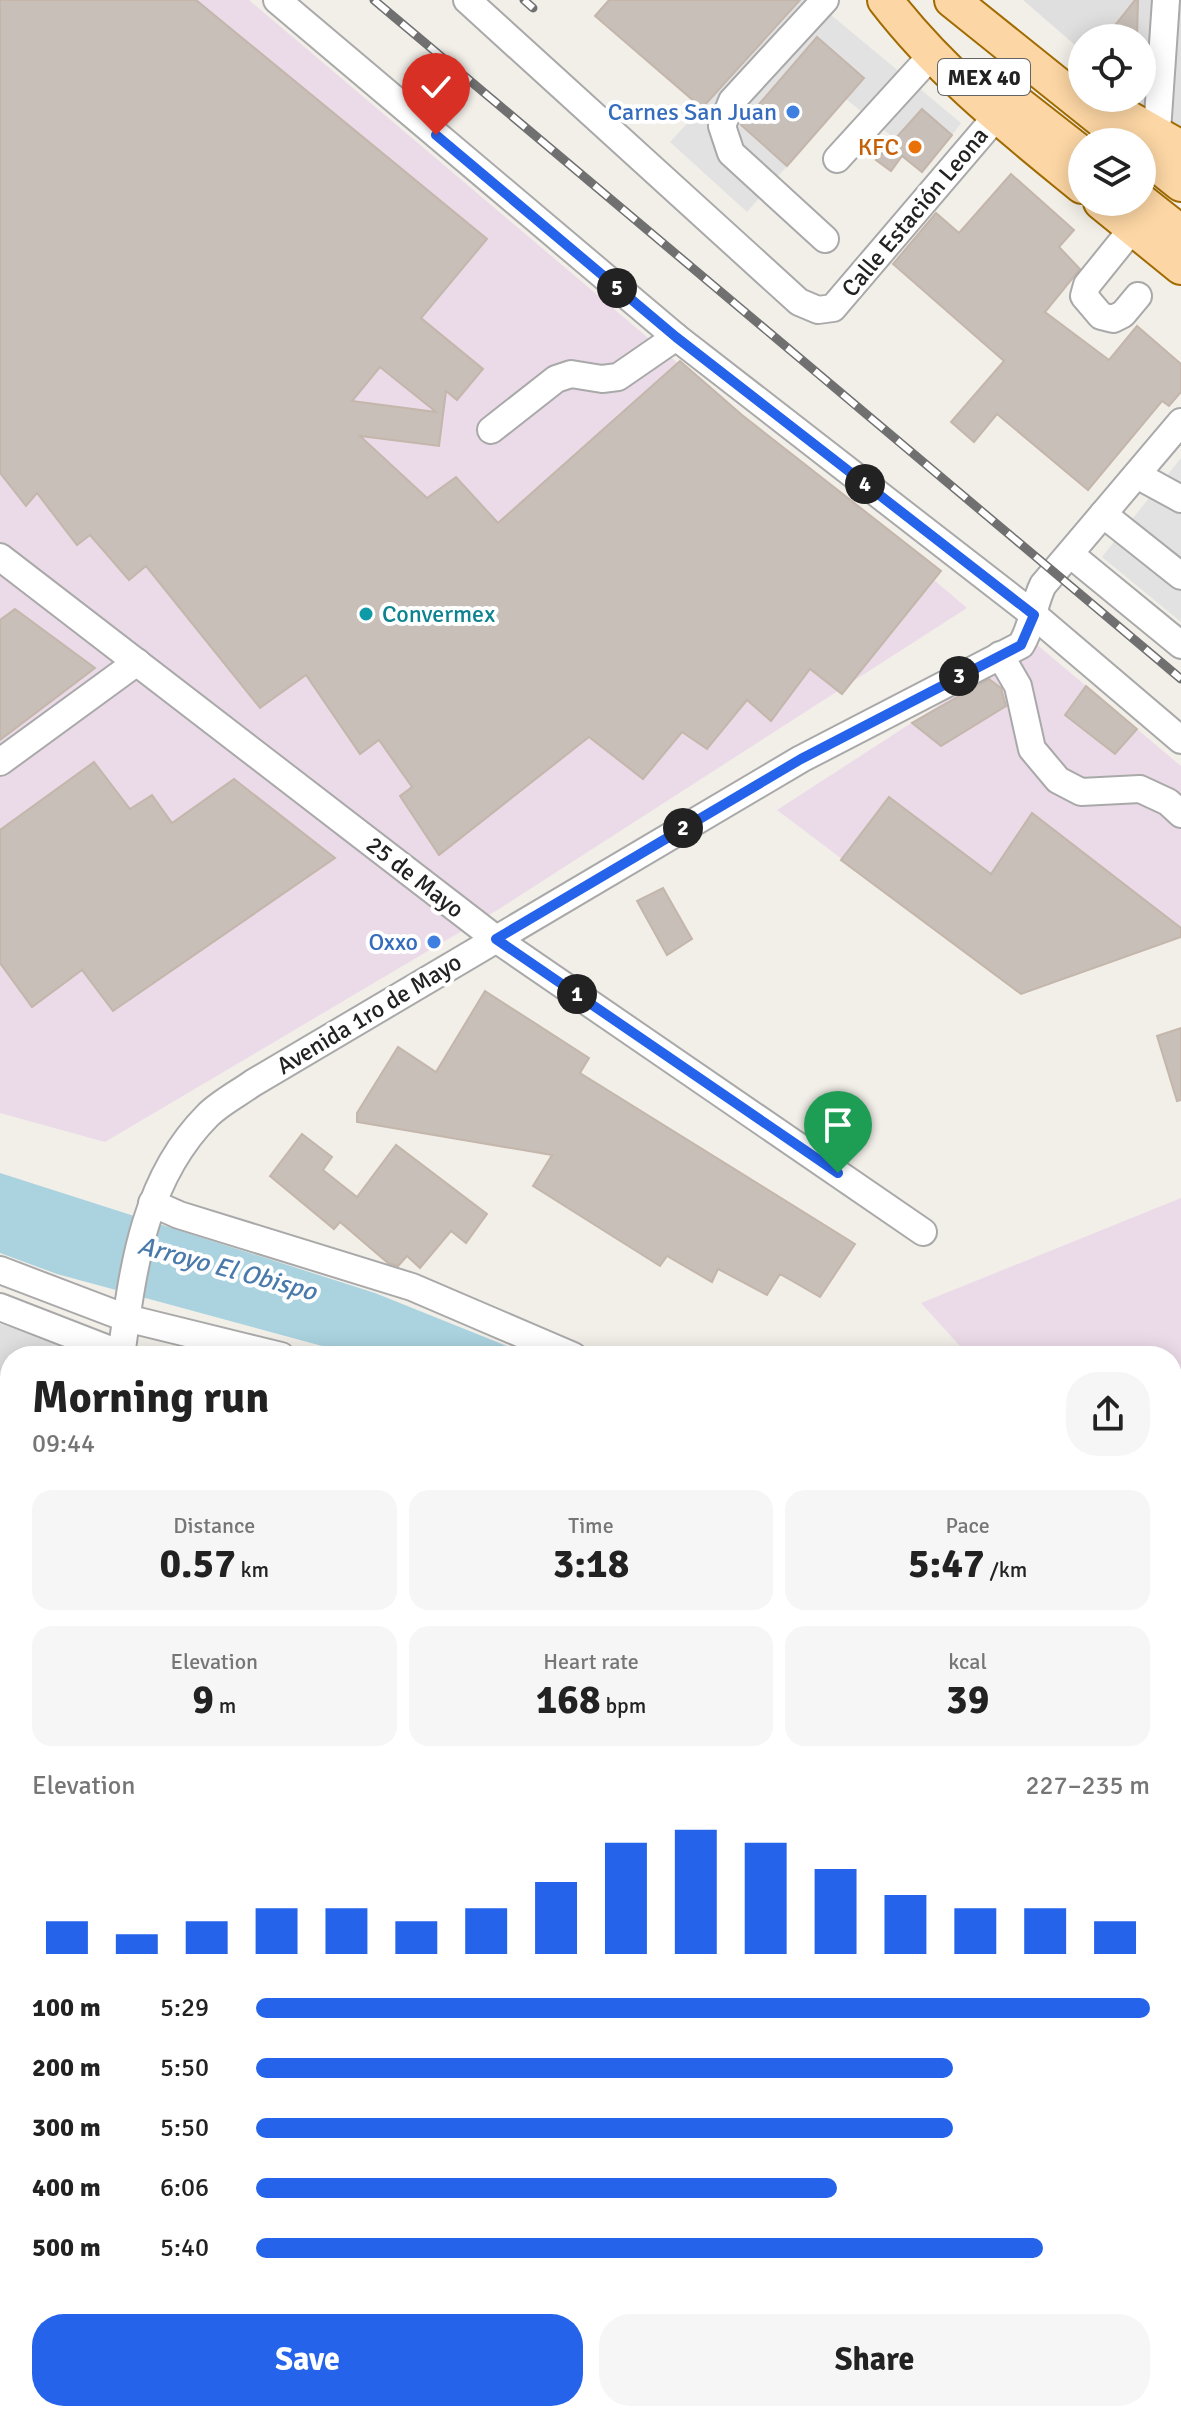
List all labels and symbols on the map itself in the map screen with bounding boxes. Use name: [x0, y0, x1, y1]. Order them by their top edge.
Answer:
pin: [402, 53, 470, 135]
road number: MEX 40: [938, 59, 1030, 95]
place label: Carnes San Juan: [608, 97, 777, 127]
marker: Carnes San Juan: [784, 103, 802, 121]
street label: Calle Estación Leona: [835, 121, 995, 303]
place label: KFC: [858, 132, 899, 162]
marker: KFC: [906, 138, 924, 156]
pin: 5: [597, 268, 637, 308]
pin: 4: [845, 464, 885, 504]
place label: Convermex: [382, 599, 495, 629]
marker: Convermex: [357, 605, 375, 623]
pin: 3: [939, 656, 979, 696]
pin: 2: [663, 808, 703, 848]
street label: 25 de Mayo: [360, 830, 470, 924]
place label: Oxxo: [368, 927, 418, 957]
marker: Oxxo: [425, 933, 443, 951]
street label: Avenida 1ro de Mayo: [271, 947, 467, 1081]
pin: 1: [557, 974, 597, 1014]
pin: [804, 1091, 872, 1173]
water label: Arroyo El Obispo: [134, 1230, 321, 1309]

